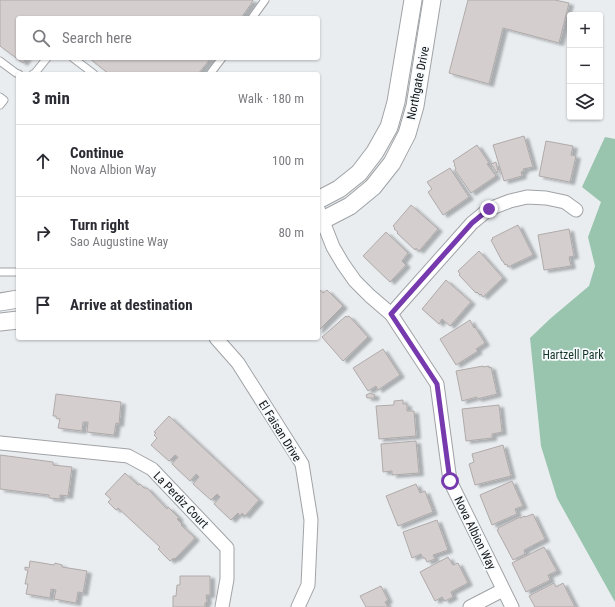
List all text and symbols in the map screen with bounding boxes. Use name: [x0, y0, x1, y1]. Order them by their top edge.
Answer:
map controls: [567, 12, 603, 120]
button: +: [567, 12, 603, 48]
search box: [16, 16, 320, 60]
icon: search: [30, 27, 52, 49]
text: Search here: [62, 29, 132, 47]
street label: Northgate Drive: [404, 45, 432, 121]
button: −: [567, 48, 603, 84]
button: layers: [567, 84, 603, 120]
text: 3 min: [32, 88, 70, 108]
text: Walk · 180 m: [238, 91, 304, 106]
text: Continue: [70, 144, 124, 162]
icon: ahead: [32, 150, 54, 172]
text: 100 m: [272, 153, 304, 168]
text: Nova Albion Way: [70, 162, 156, 177]
route end: [480, 200, 498, 218]
text: Turn right: [70, 216, 129, 234]
icon: right: [32, 222, 54, 244]
text: 80 m: [278, 225, 304, 240]
text: Sao Augustine Way: [70, 234, 168, 249]
icon: arrive: [32, 294, 54, 316]
text: Arrive at destination: [70, 296, 193, 314]
park label: Hartzell Park: [542, 348, 604, 362]
street label: El Faisan Drive: [256, 398, 304, 464]
street label: La Perdiz Court: [151, 469, 212, 531]
route start: [441, 472, 459, 490]
street label: Nova Albion Way: [451, 494, 499, 572]

